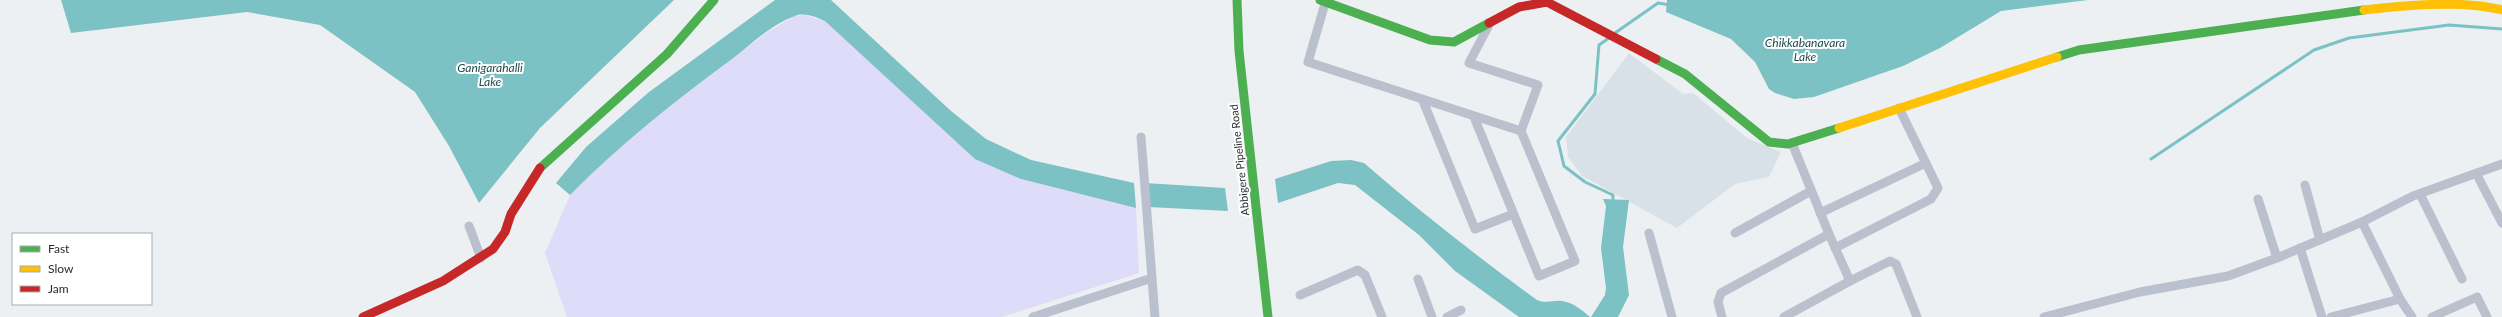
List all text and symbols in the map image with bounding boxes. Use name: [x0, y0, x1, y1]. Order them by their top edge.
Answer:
water label: Chikkabanavara Lake: [1765, 35, 1845, 64]
water label: Ganigarahalli Lake: [457, 60, 523, 89]
street label: Abbigere Pipeline Road: [1227, 104, 1251, 216]
legend: [12, 233, 152, 305]
text: Fast: [48, 241, 70, 256]
text: Slow: [48, 261, 74, 276]
text: Jam: [48, 281, 69, 296]

